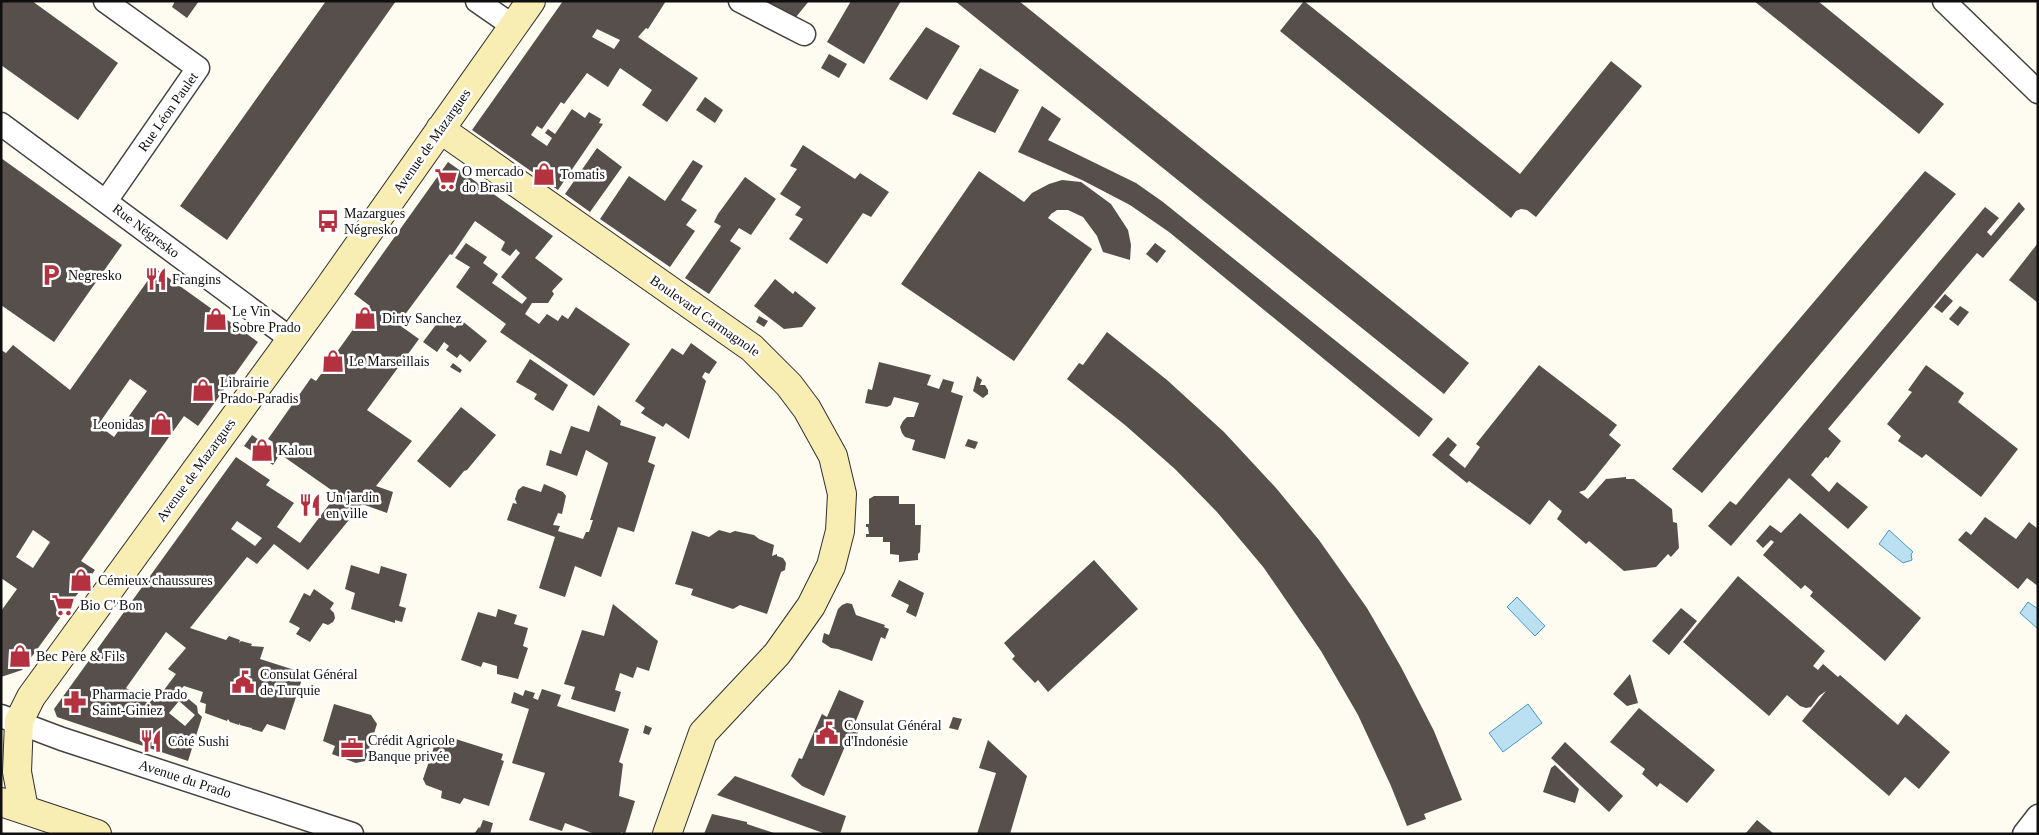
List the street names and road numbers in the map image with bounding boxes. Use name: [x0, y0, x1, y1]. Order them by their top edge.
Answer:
street label: Rue Léon Paulet: [135, 69, 201, 155]
street label: Avenue de Mazargues: [390, 86, 474, 196]
street label: Rue Négresko: [110, 201, 182, 261]
street label: Boulevard Carmagnole: [647, 273, 763, 359]
street label: Avenue de Mazargues: [154, 415, 238, 525]
street label: Avenue du Prado: [137, 757, 233, 801]

